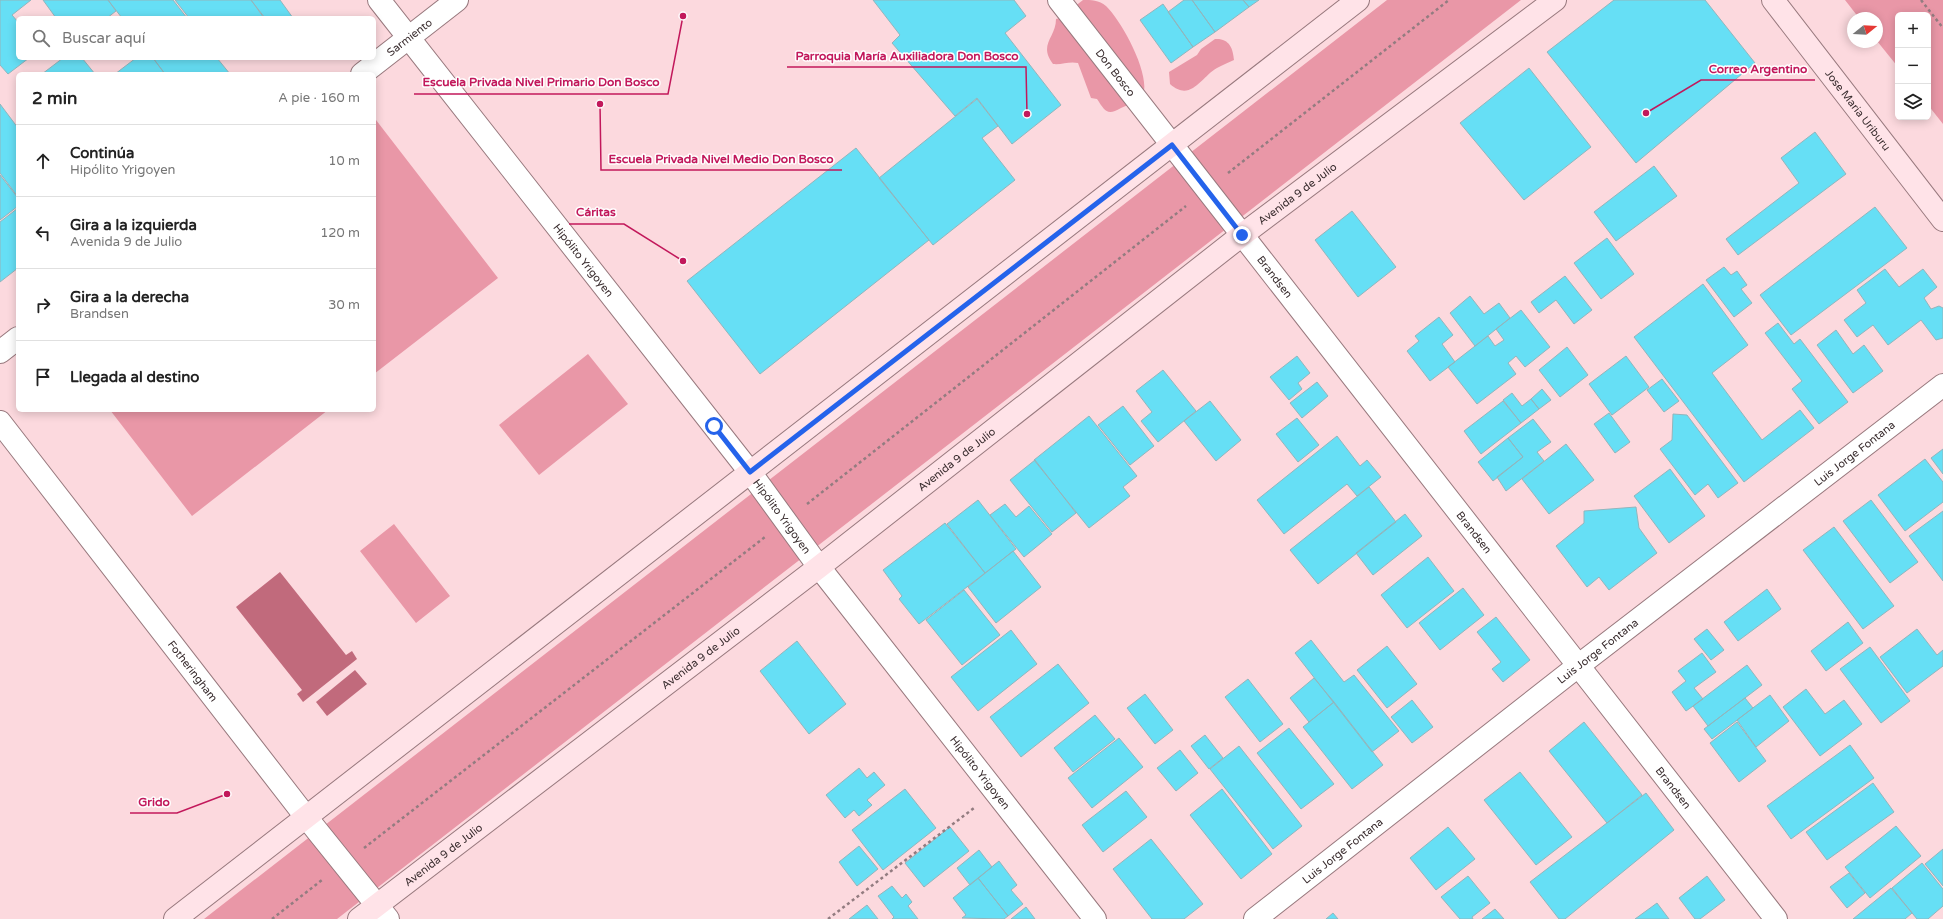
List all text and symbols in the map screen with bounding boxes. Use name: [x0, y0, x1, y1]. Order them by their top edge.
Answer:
north arrow: [1847, 12, 1883, 48]
map controls: [1895, 12, 1931, 120]
button: +: [1895, 12, 1931, 48]
street label: Sarmiento: [384, 15, 435, 59]
search box: [16, 16, 376, 60]
icon: search: [30, 27, 52, 49]
text: Buscar aquí: [62, 29, 145, 47]
callout: Parroquia María Auxiliadora Don Bosco: [787, 43, 1026, 67]
street label: Don Bosco: [1093, 46, 1138, 99]
button: −: [1895, 48, 1931, 84]
text: Parroquia María Auxiliadora Don Bosco: [795, 49, 1019, 64]
callout: Correo Argentino: [1701, 56, 1815, 80]
text: Correo Argentino: [1709, 62, 1807, 77]
street label: Jose Maria Uriburu: [1823, 67, 1893, 153]
callout: Escuela Privada Nivel Primario Don Bosco: [414, 70, 668, 94]
text: Escuela Privada Nivel Primario Don Bosco: [422, 75, 660, 89]
button: layers: [1895, 84, 1931, 120]
text: 2 min: [32, 88, 77, 109]
text: A pie · 160 m: [278, 90, 360, 106]
text: Continúa: [70, 144, 134, 162]
callout: Escuela Privada Nivel Medio Don Bosco: [601, 146, 842, 170]
icon: ahead: [32, 150, 54, 172]
text: Escuela Privada Nivel Medio Don Bosco: [608, 152, 834, 166]
text: 10 m: [328, 153, 360, 169]
street label: Avenida 9 de Julio: [1255, 160, 1339, 227]
text: Hipólito Yrigoyen: [70, 162, 175, 178]
callout: Cáritas: [569, 200, 624, 224]
text: Cáritas: [576, 205, 616, 219]
text: Gira a la izquierda: [70, 216, 197, 234]
street label: Hipólito Yrigoyen: [551, 221, 616, 299]
icon: left: [32, 222, 54, 244]
text: 120 m: [320, 225, 360, 241]
route end: [1233, 226, 1251, 244]
text: Avenida 9 de Julio: [70, 234, 182, 250]
street label: Brandsen: [1254, 253, 1295, 300]
text: Gira a la derecha: [70, 288, 189, 306]
icon: right: [32, 294, 54, 316]
text: 30 m: [328, 297, 360, 313]
text: Brandsen: [70, 306, 129, 322]
icon: arrive: [32, 366, 54, 388]
text: Llegada al destino: [70, 368, 199, 386]
route start: [705, 417, 723, 435]
street label: Luis Jorge Fontana: [1811, 418, 1897, 489]
street label: Avenida 9 de Julio: [915, 424, 998, 494]
street label: Hipólito Yrigoyen: [751, 476, 814, 556]
street label: Brandsen: [1454, 509, 1495, 556]
street label: Luis Jorge Fontana: [1555, 616, 1641, 686]
street label: Avenida 9 de Julio: [659, 623, 742, 692]
street label: Fotheringham: [165, 638, 221, 704]
street label: Hipólito Yrigoyen: [947, 733, 1013, 812]
street label: Brandsen: [1653, 764, 1694, 811]
callout: Grido: [130, 789, 177, 813]
text: Grido: [138, 795, 170, 809]
street label: Luis Jorge Fontana: [1300, 815, 1385, 886]
street label: Avenida 9 de Julio: [401, 820, 485, 889]

